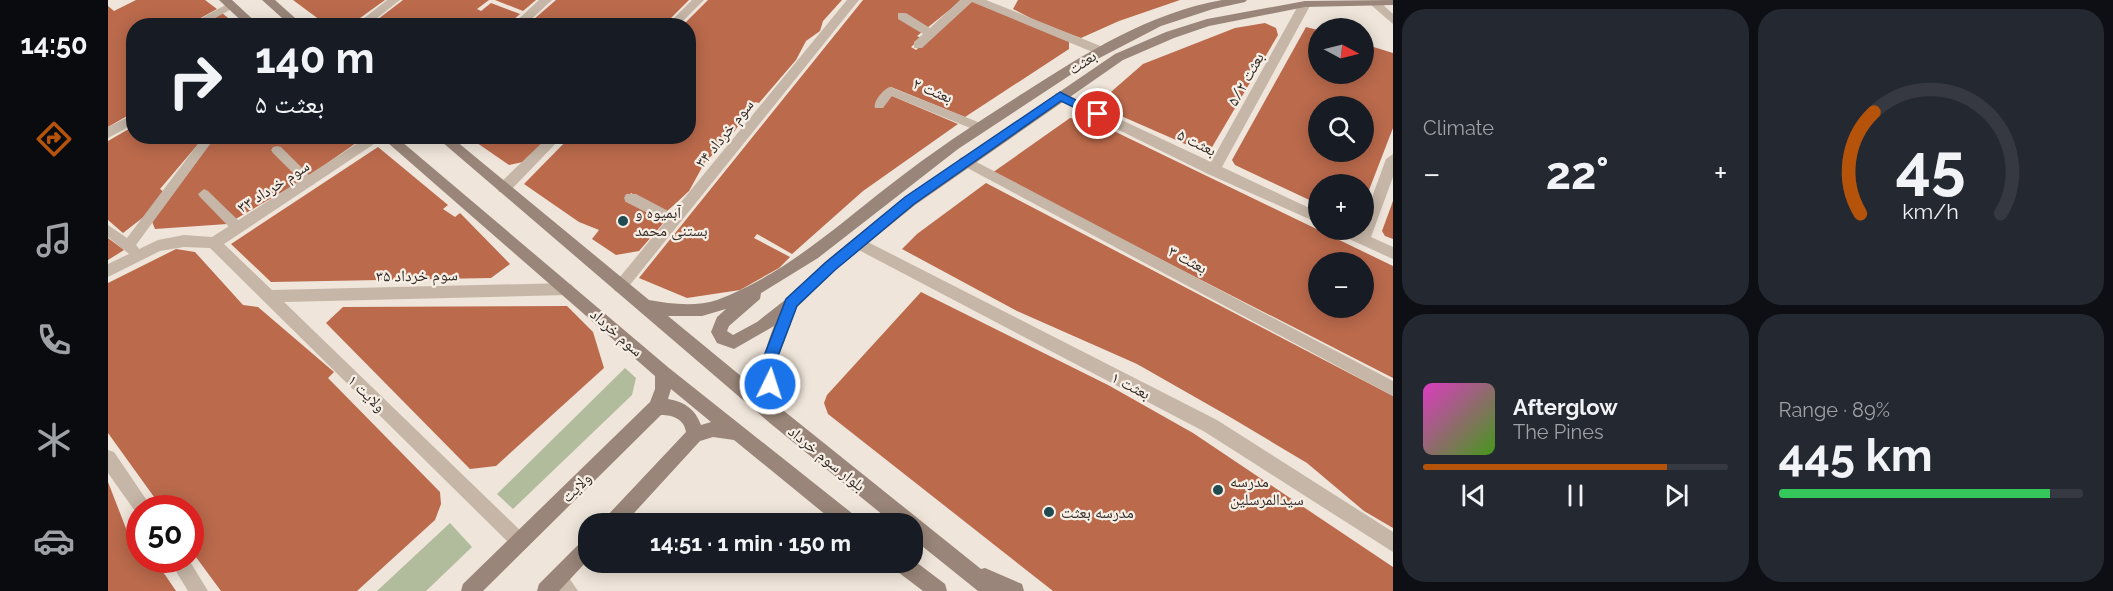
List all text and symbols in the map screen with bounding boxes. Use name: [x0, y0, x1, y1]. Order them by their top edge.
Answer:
north arrow: [1308, 18, 1374, 84]
map controls: [1308, 18, 1374, 318]
text: 14:50: [21, 29, 87, 60]
text: 140 m: [255, 34, 375, 83]
icon: right: [156, 42, 234, 120]
street label: بعثت: [1065, 46, 1100, 79]
street label: بعثت ۵/۲: [1223, 49, 1268, 109]
street label: بعثت ۲: [910, 74, 955, 107]
text: بعثت ۵: [255, 88, 324, 119]
pin: [1072, 88, 1123, 139]
street label: سوم خرداد ۳۴: [691, 95, 758, 172]
button: search: [1308, 96, 1374, 162]
icon: arrive: [1081, 97, 1114, 130]
text: Climate: [1423, 116, 1494, 140]
icon: directions: [33, 118, 75, 160]
street label: بعثت ۵: [1174, 125, 1219, 160]
text: 45: [1896, 129, 1966, 203]
text: 22°: [1546, 147, 1609, 200]
text: −: [1423, 154, 1441, 193]
text: +: [1714, 154, 1727, 193]
street label: سوم خرداد ۳۳: [234, 156, 313, 218]
button: +: [1308, 174, 1374, 240]
text: km/h: [1902, 199, 1959, 224]
place label: آبمیوه و بستنی محمد: [635, 203, 708, 241]
marker: آبمیوه و بستنی محمد: [616, 214, 630, 228]
icon: music: [33, 219, 75, 261]
street label: بعثت ۳: [1165, 241, 1210, 277]
button: −: [1308, 252, 1374, 318]
street label: سوم خرداد ۳۵: [376, 265, 458, 287]
street label: سوم خرداد: [586, 304, 647, 361]
icon: phone: [33, 319, 75, 361]
position arrow: [738, 352, 802, 416]
street label: بعثت ۱: [1108, 368, 1153, 403]
street label: ولایت ۱: [344, 371, 390, 416]
text: Afterglow: [1513, 394, 1618, 420]
text: Range · 89%: [1779, 398, 1890, 422]
icon: climate: [33, 419, 75, 461]
text: The Pines: [1513, 420, 1604, 444]
street label: بلوار سوم خرداد: [784, 422, 869, 496]
text: 445 km: [1779, 429, 1933, 482]
street label: ولایت: [557, 468, 595, 506]
place label: مدرسه سیدالمرسلین: [1230, 472, 1304, 510]
icon: previous: [1457, 479, 1490, 512]
icon: pause: [1559, 479, 1592, 512]
icon: next: [1660, 479, 1693, 512]
marker: مدرسه سیدالمرسلین: [1211, 483, 1225, 497]
speed limit sign: 50: [126, 495, 204, 573]
place label: مدرسه بعثت: [1061, 503, 1134, 522]
marker: مدرسه بعثت: [1042, 505, 1056, 519]
icon: car: [33, 520, 75, 562]
text: 14:51 · 1 min · 150 m: [650, 530, 851, 556]

